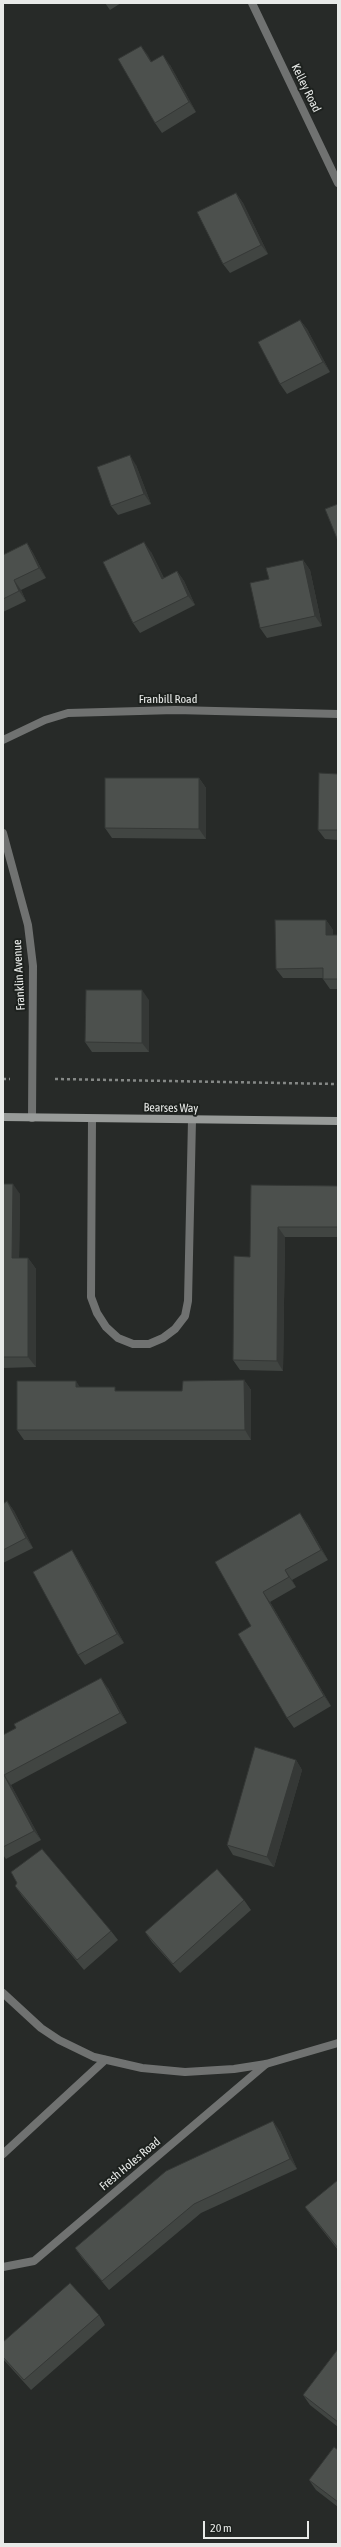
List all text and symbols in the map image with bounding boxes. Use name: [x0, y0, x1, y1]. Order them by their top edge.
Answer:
street label: Kelley Road: [288, 61, 324, 115]
street label: Franbill Road: [139, 692, 197, 706]
street label: Franklin Avenue: [10, 939, 28, 1011]
street label: Bearses Way: [144, 1100, 198, 1116]
street label: Fresh Holes Road: [97, 2134, 163, 2194]
scale bar: [205, 2513, 311, 2539]
text: 20 m: [210, 2521, 232, 2535]

